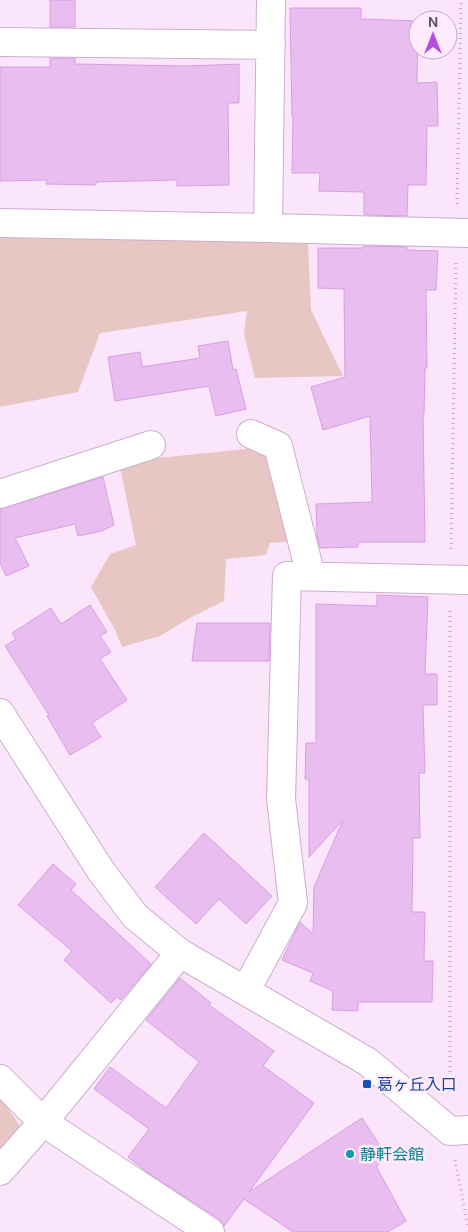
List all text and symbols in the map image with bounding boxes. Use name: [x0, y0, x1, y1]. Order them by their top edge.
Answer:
north arrow: [408, 10, 458, 60]
text: N: [428, 13, 438, 31]
place label: 葛ヶ丘入口: [377, 1074, 457, 1095]
marker: 葛ヶ丘入口: [361, 1078, 373, 1090]
place label: 静軒会館: [360, 1144, 424, 1165]
marker: 静軒会館: [344, 1148, 356, 1160]

